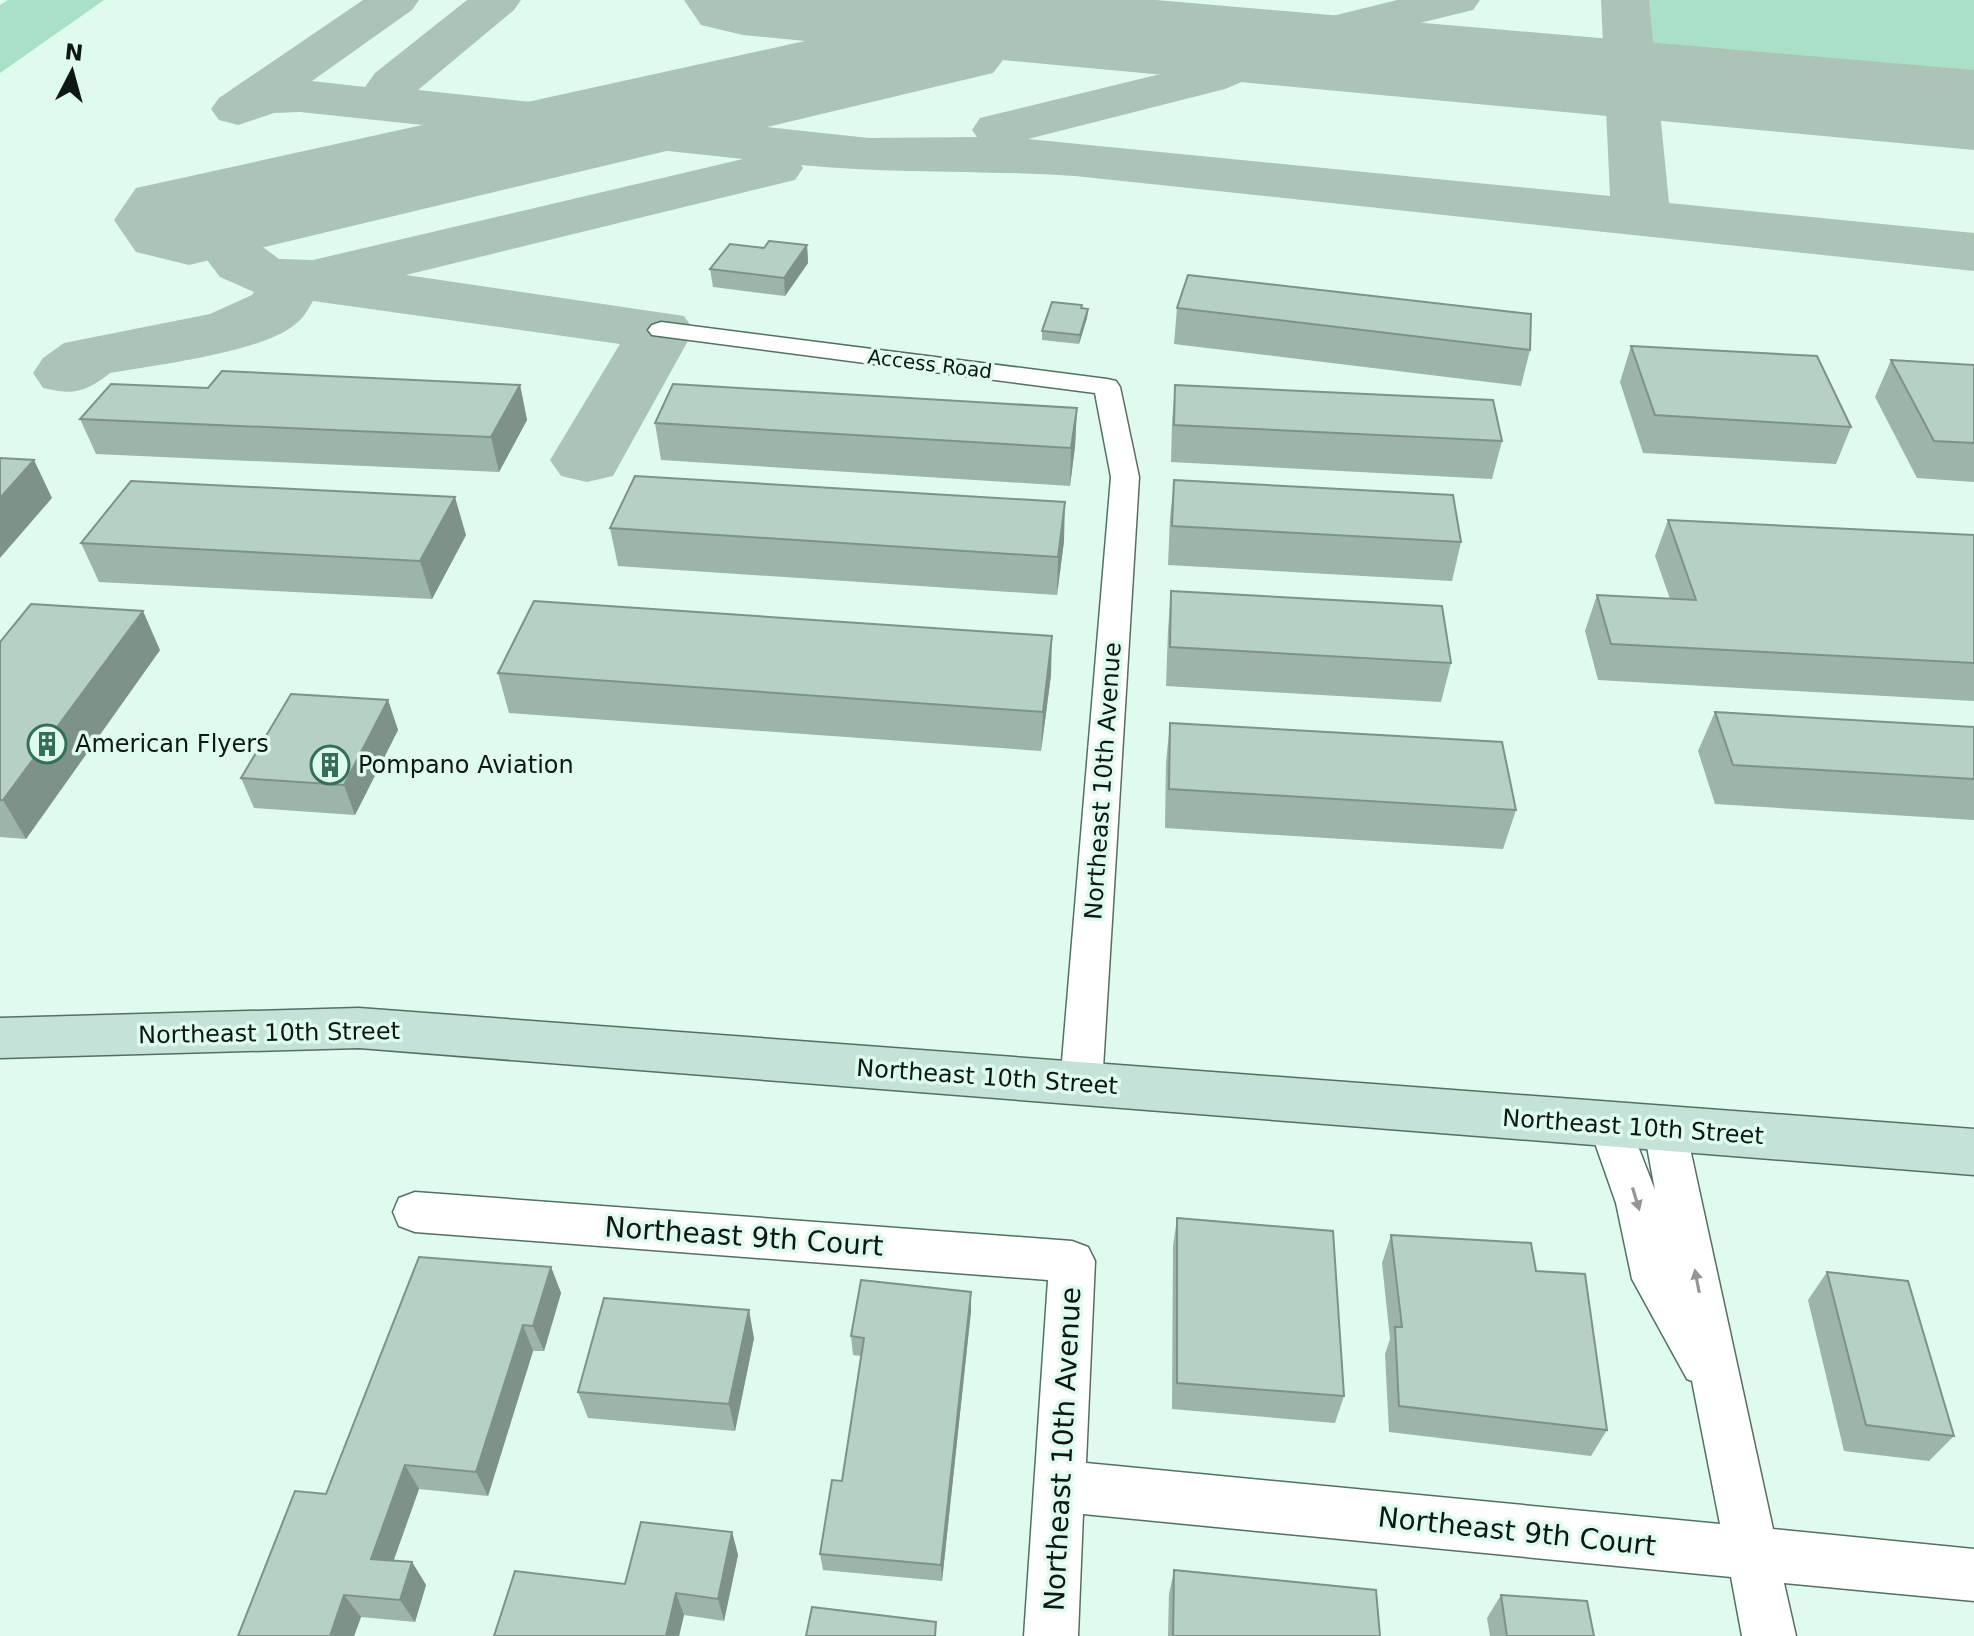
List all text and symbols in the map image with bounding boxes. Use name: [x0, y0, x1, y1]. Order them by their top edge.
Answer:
north arrow: [32, 32, 112, 112]
text: N: [64, 39, 85, 66]
street label: Access Road: [866, 344, 994, 384]
street label: Northeast 10th Avenue: [1079, 641, 1127, 921]
building icon: American Flyers: [26, 723, 68, 765]
place label: American Flyers: [75, 730, 269, 758]
building icon: Pompano Aviation: [309, 744, 351, 786]
place label: Pompano Aviation: [358, 751, 574, 779]
street label: Northeast 10th Street: [138, 1017, 400, 1049]
street label: Northeast 10th Street: [855, 1054, 1119, 1100]
street label: Northeast 10th Street: [1501, 1104, 1765, 1150]
one-way arrow: [1630, 1188, 1643, 1212]
street label: Northeast 9th Court: [603, 1210, 885, 1263]
one-way arrow: [1690, 1268, 1703, 1293]
street label: Northeast 10th Avenue: [1038, 1286, 1087, 1612]
street label: Northeast 9th Court: [1376, 1500, 1658, 1563]

